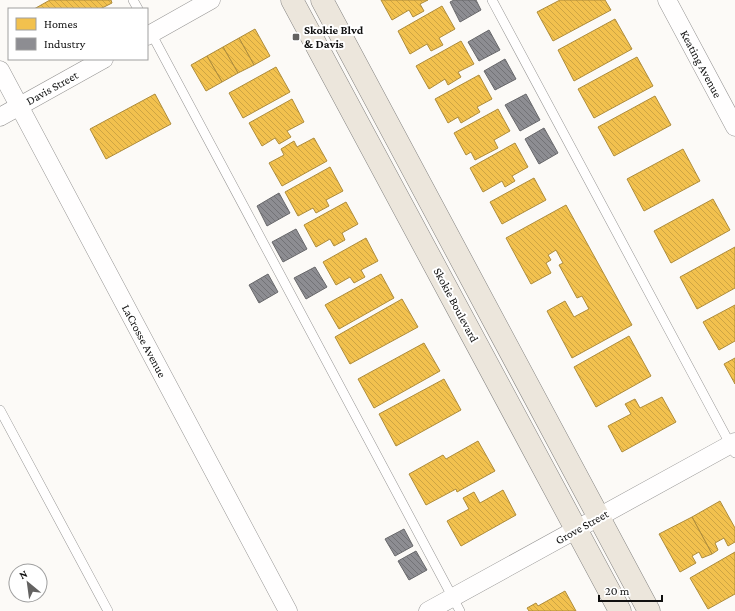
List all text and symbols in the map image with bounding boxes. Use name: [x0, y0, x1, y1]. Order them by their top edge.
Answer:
legend: [8, 8, 148, 60]
text: Homes: [44, 17, 78, 31]
place label: Skokie Blvd & Davis: [304, 23, 364, 51]
street label: Keating Avenue: [677, 28, 725, 100]
marker: Skokie Blvd & Davis: [291, 32, 301, 42]
text: Industry: [44, 37, 86, 51]
street label: Davis Street: [24, 68, 81, 108]
street label: Skokie Boulevard: [431, 265, 482, 345]
street label: LaCrosse Avenue: [119, 302, 169, 380]
street label: Grove Street: [553, 506, 612, 547]
north arrow: [8, 563, 48, 603]
text: N: [17, 567, 30, 581]
scale bar: [599, 577, 662, 603]
text: 20 m: [605, 584, 630, 598]

